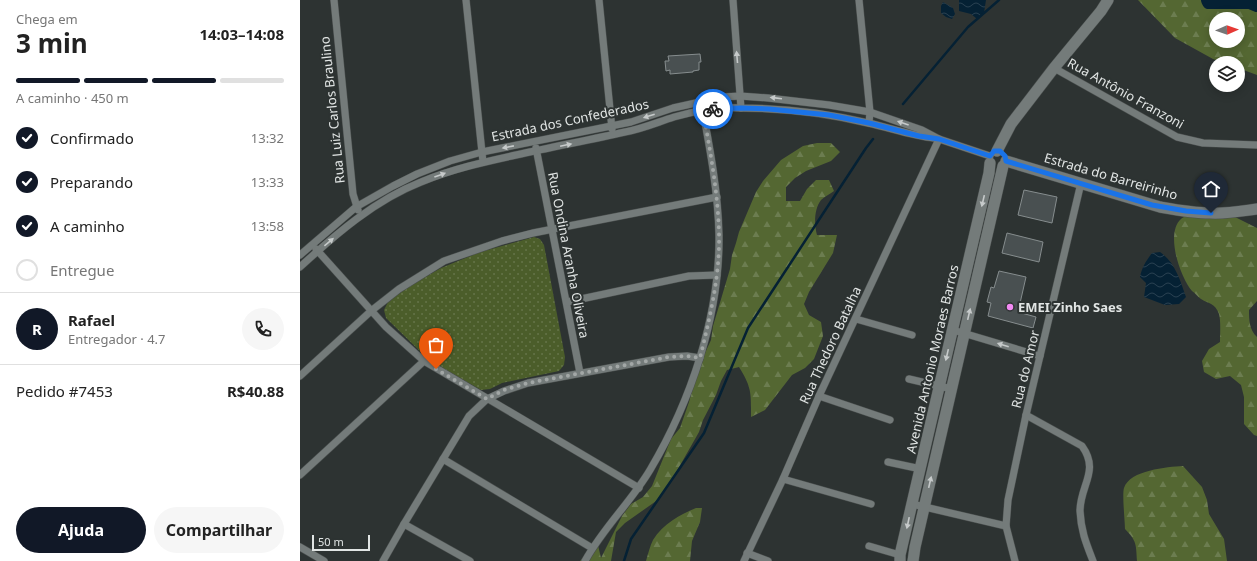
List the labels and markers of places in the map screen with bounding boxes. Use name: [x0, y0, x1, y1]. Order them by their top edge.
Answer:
pin: [1194, 172, 1228, 213]
place label: EMEI Zinho Saes: [1018, 298, 1122, 316]
marker: EMEI Zinho Saes: [1005, 302, 1015, 312]
pin: [419, 328, 453, 369]

